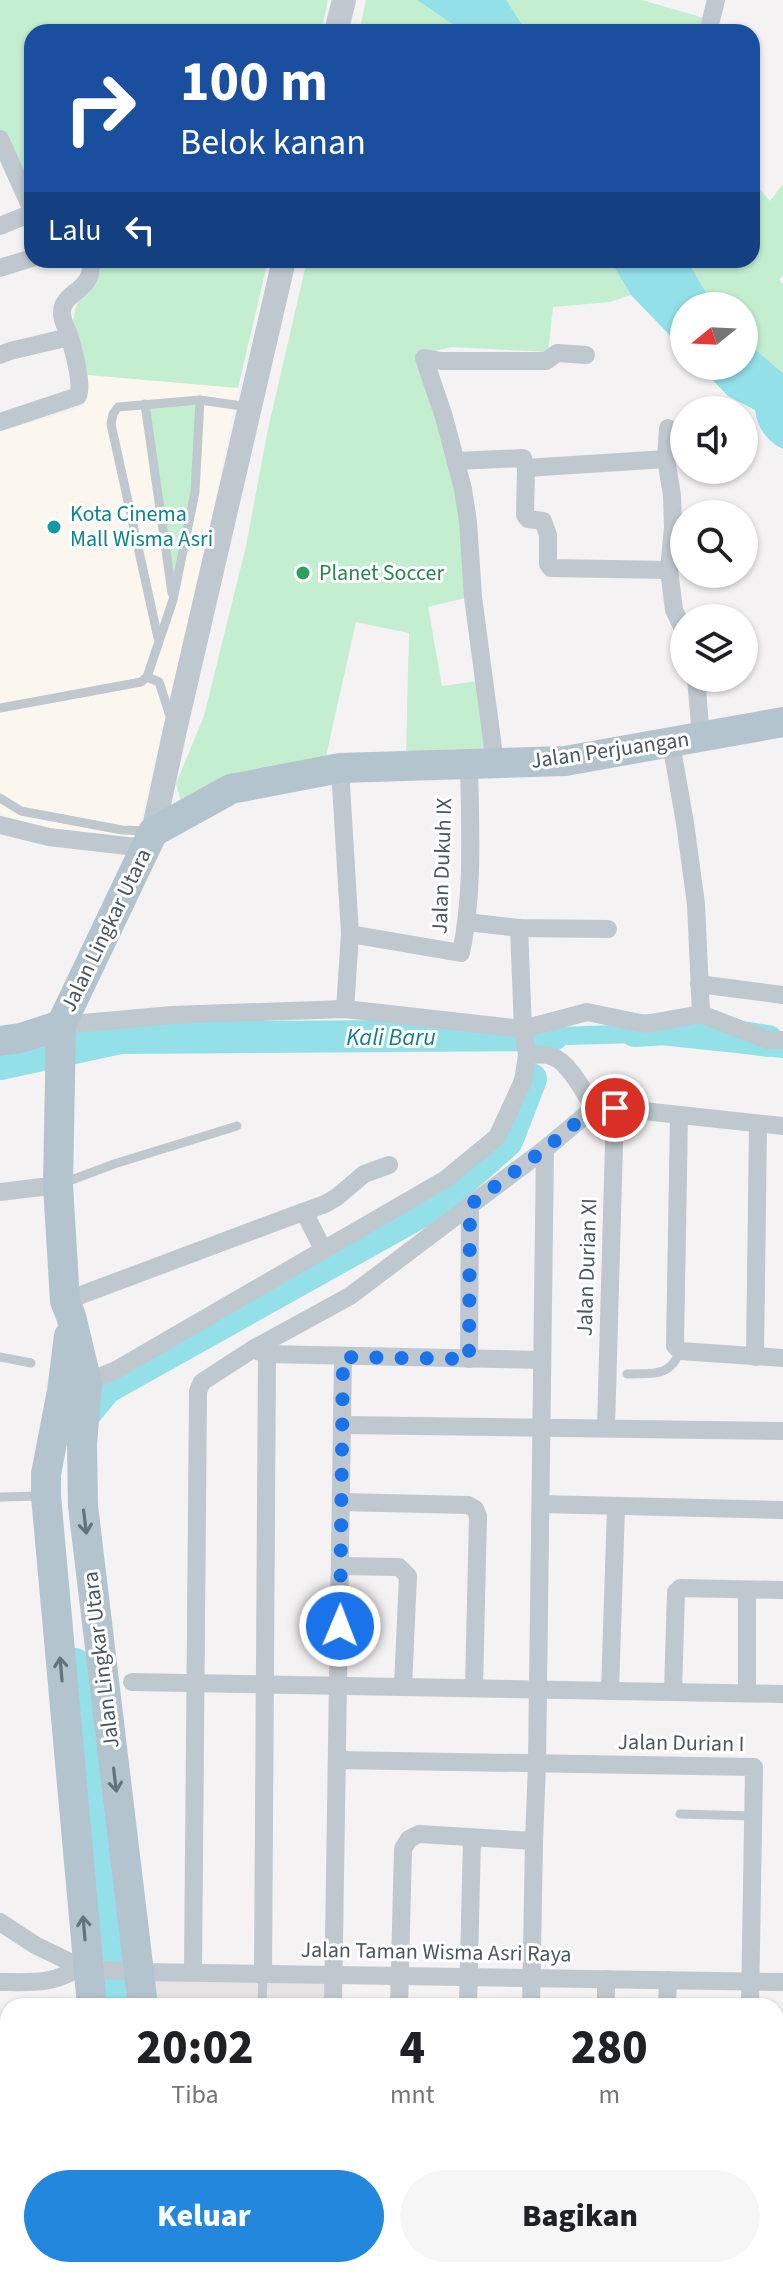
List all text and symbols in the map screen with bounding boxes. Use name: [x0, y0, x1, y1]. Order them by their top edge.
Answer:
text: 100 m: [180, 43, 328, 122]
icon: right: [48, 56, 152, 160]
text: Belok kanan: [180, 117, 366, 168]
icon: left: [118, 208, 162, 252]
text: Lalu: [48, 209, 102, 252]
north arrow: [670, 292, 758, 380]
map controls: [670, 292, 758, 692]
button: sound: [670, 396, 758, 484]
place label: Kota Cinema Mall Wisma Asri: [70, 498, 213, 555]
button: search: [670, 500, 758, 588]
marker: Kota Cinema Mall Wisma Asri: [45, 518, 63, 536]
place label: Planet Soccer: [319, 557, 444, 589]
marker: Planet Soccer: [294, 564, 312, 582]
button: layers: [670, 604, 758, 692]
street label: Jalan Perjuangan: [529, 723, 691, 777]
street label: Jalan Dukuh IX: [424, 797, 460, 935]
street label: Jalan Lingkar Utara: [53, 843, 159, 1017]
water label: Kali Baru: [346, 1020, 436, 1055]
pin: [581, 1074, 649, 1142]
icon: arrive: [593, 1086, 637, 1130]
street label: Jalan Durian XI: [569, 1198, 605, 1336]
one-way arrow: [77, 1508, 92, 1535]
street label: Jalan Lingkar Utara: [74, 1570, 128, 1750]
position arrow: [298, 1584, 382, 1668]
one-way arrow: [53, 1657, 68, 1683]
street label: Jalan Durian I: [617, 1726, 745, 1760]
one-way arrow: [108, 1766, 123, 1793]
one-way arrow: [76, 1915, 91, 1942]
street label: Jalan Taman Wisma Asri Raya: [300, 1934, 572, 1970]
text: 20:02: [136, 2014, 254, 2082]
text: 4: [399, 2014, 425, 2082]
text: 280: [571, 2014, 648, 2082]
text: Tiba: [171, 2076, 219, 2113]
text: mnt: [390, 2076, 435, 2113]
text: m: [598, 2076, 620, 2113]
button: Keluar: [24, 2170, 384, 2262]
button: Bagikan: [400, 2170, 760, 2262]

